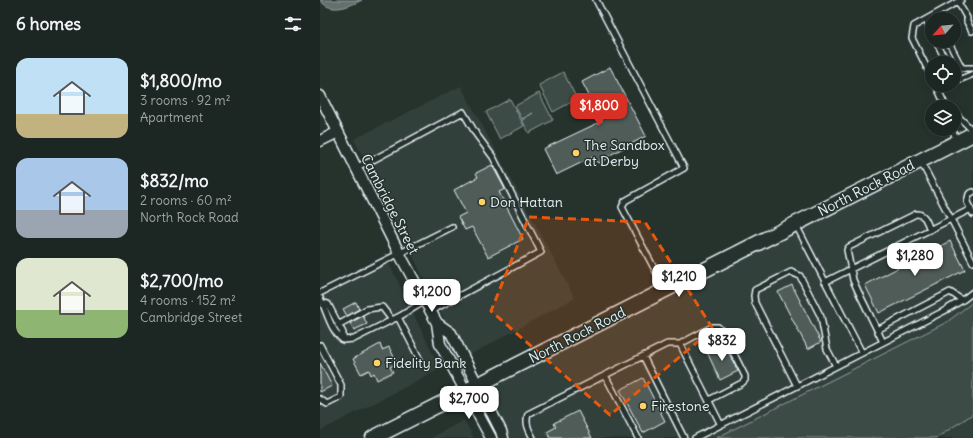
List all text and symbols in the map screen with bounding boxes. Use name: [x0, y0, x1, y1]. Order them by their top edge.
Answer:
north arrow: [925, 12, 961, 48]
map controls: [925, 12, 961, 136]
text: 6 homes: [16, 13, 81, 35]
icon: filters: [282, 13, 304, 35]
button: locate: [925, 56, 961, 92]
text: $1,800/mo: [140, 70, 222, 92]
icon: home: [48, 74, 96, 122]
text: 3 rooms · 92 m²: [140, 92, 231, 109]
pin: $1,800: [566, 93, 632, 127]
text: $1,800: [579, 97, 619, 114]
button: layers: [925, 100, 961, 136]
text: Apartment: [140, 109, 203, 126]
place label: The Sandbox at Derby: [584, 136, 665, 170]
marker: The Sandbox at Derby: [571, 148, 581, 158]
street label: Cambridge Street: [357, 151, 423, 257]
street label: North Rock Road: [815, 156, 917, 220]
text: $832/mo: [140, 170, 209, 192]
icon: home: [48, 174, 96, 222]
text: 2 rooms · 60 m²: [140, 192, 232, 209]
place label: Don Hattan: [490, 193, 563, 211]
marker: Don Hattan: [477, 197, 487, 207]
text: North Rock Road: [140, 209, 239, 226]
pin: $1,280: [882, 243, 948, 277]
text: $1,280: [896, 247, 934, 264]
pin: $1,210: [646, 264, 712, 298]
text: $1,210: [661, 268, 697, 285]
text: $2,700/mo: [140, 270, 223, 292]
icon: home: [48, 274, 96, 322]
pin: $1,200: [399, 279, 465, 313]
text: $1,200: [412, 283, 452, 300]
text: 4 rooms · 152 m²: [140, 292, 236, 309]
street label: North Rock Road: [526, 303, 628, 367]
text: Cambridge Street: [140, 309, 242, 326]
pin: $832: [698, 328, 746, 362]
text: $832: [707, 332, 737, 349]
place label: Fidelity Bank: [385, 354, 466, 372]
marker: Fidelity Bank: [372, 358, 382, 368]
pin: $2,700: [436, 386, 502, 420]
text: $2,700: [449, 390, 489, 407]
place label: Firestone: [651, 397, 710, 415]
marker: Firestone: [638, 401, 648, 411]

